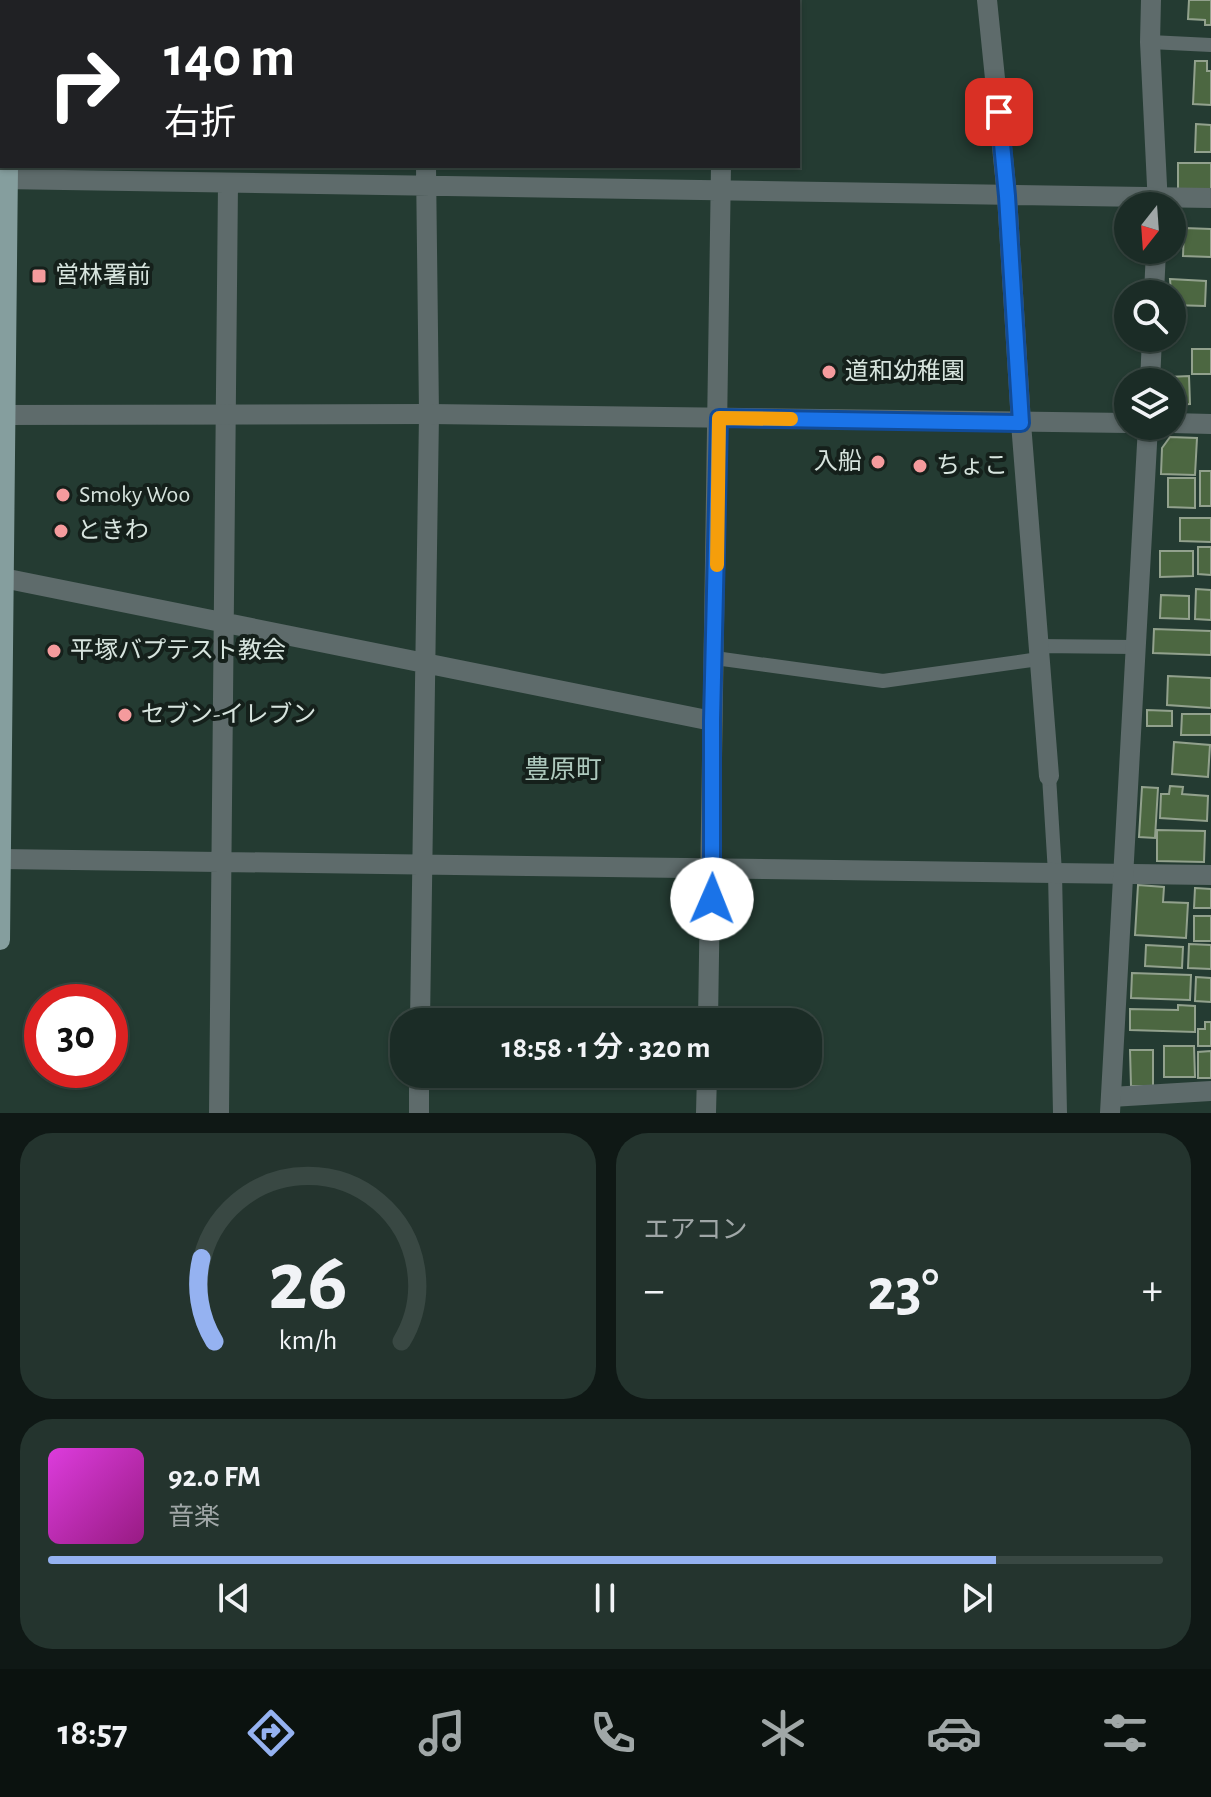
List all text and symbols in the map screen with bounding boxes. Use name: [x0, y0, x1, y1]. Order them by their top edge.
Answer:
text: 140 m: [164, 30, 295, 86]
icon: right: [32, 32, 136, 136]
pin: [965, 78, 1033, 146]
icon: arrive: [977, 90, 1021, 134]
text: 右折: [164, 105, 236, 141]
north arrow: [1114, 192, 1186, 264]
map controls: [1114, 192, 1186, 440]
place label: 営林署前: [55, 262, 151, 288]
marker: 営林署前: [30, 267, 48, 285]
button: search: [1114, 280, 1186, 352]
place label: 道和幼稚園: [845, 358, 965, 384]
marker: 道和幼稚園: [820, 363, 838, 381]
button: layers: [1114, 368, 1186, 440]
place label: 入船: [814, 448, 862, 474]
marker: 入船: [869, 453, 887, 471]
place label: ちょこ: [936, 453, 1008, 478]
marker: ちょこ: [911, 457, 929, 475]
place label: Smoky Woo: [79, 483, 190, 507]
marker: Smoky Woo: [54, 486, 72, 504]
place label: ときわ: [77, 518, 149, 543]
marker: ときわ: [52, 522, 70, 540]
place label: 平塚バプテスト教会: [70, 637, 286, 663]
marker: 平塚バプテスト教会: [45, 642, 63, 660]
place label: セブン-イレブン: [141, 701, 316, 727]
marker: セブン-イレブン: [116, 706, 134, 724]
district label: 豊原町: [524, 756, 602, 783]
position arrow: [670, 857, 754, 941]
speed limit sign: 30: [24, 984, 128, 1088]
text: 18:58 · 1 分 · 320 m: [502, 1033, 710, 1063]
text: エアコン: [644, 1217, 748, 1243]
text: 26: [268, 1241, 347, 1325]
text: 23°: [867, 1261, 939, 1321]
text: −: [644, 1269, 665, 1313]
text: +: [1142, 1269, 1163, 1313]
text: km/h: [278, 1326, 337, 1355]
text: 92.0 FM: [168, 1462, 261, 1492]
text: 音楽: [168, 1504, 220, 1530]
icon: previous: [212, 1576, 256, 1620]
icon: pause: [583, 1576, 627, 1620]
icon: next: [955, 1576, 999, 1620]
icon: directions: [243, 1705, 299, 1761]
icon: music: [414, 1705, 470, 1761]
icon: phone: [585, 1705, 641, 1761]
icon: climate: [755, 1705, 811, 1761]
icon: car: [926, 1705, 982, 1761]
icon: filters: [1097, 1705, 1153, 1761]
text: 18:57: [57, 1715, 128, 1751]

